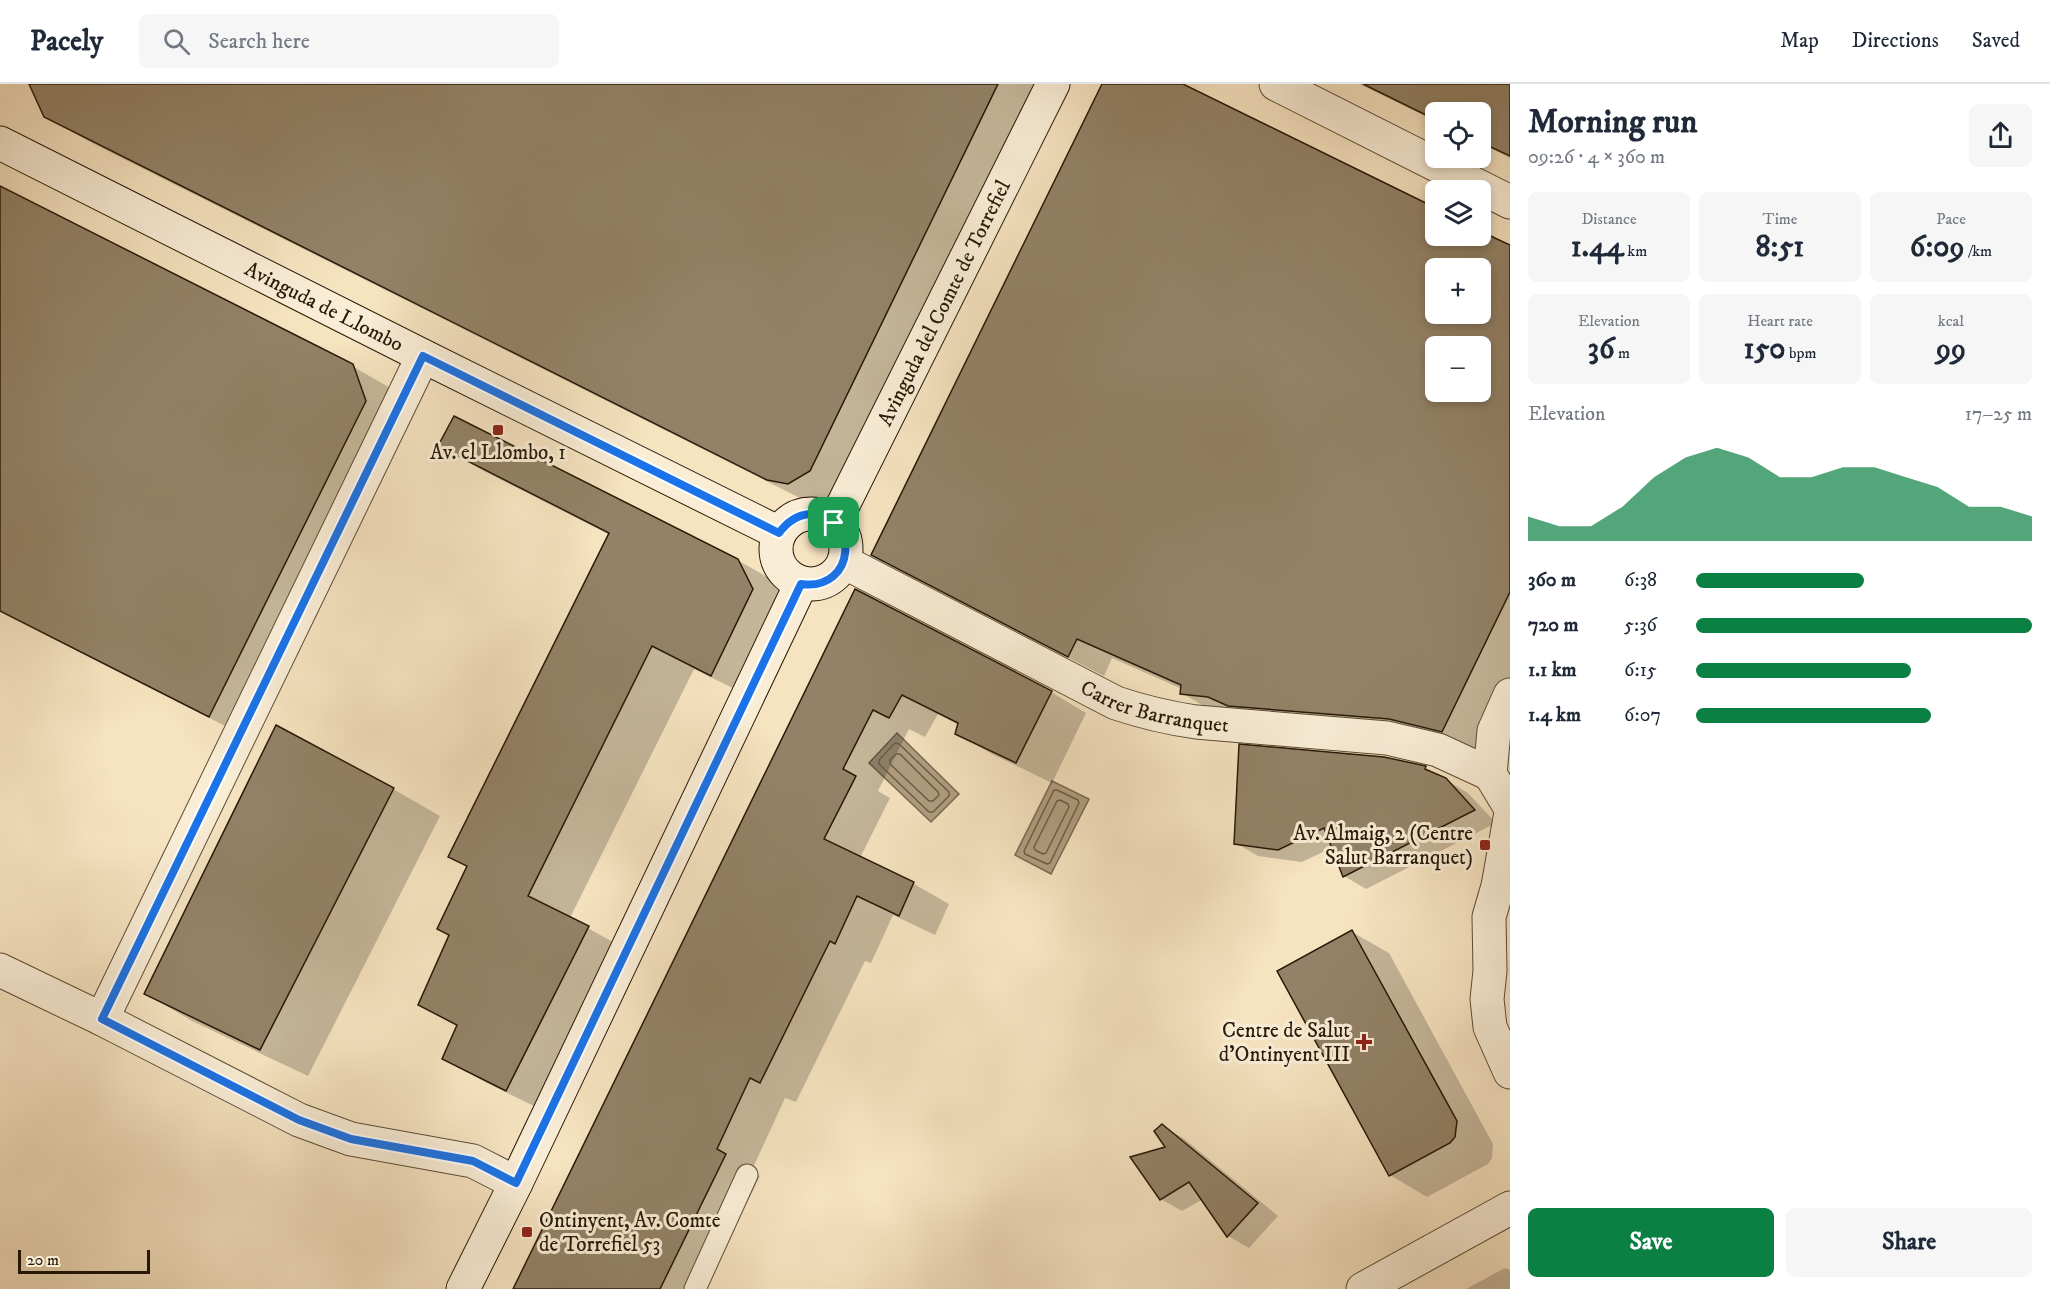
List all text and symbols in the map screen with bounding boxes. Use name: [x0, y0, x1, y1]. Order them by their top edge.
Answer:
search box: [139, 14, 559, 68]
text: Pacely: [30, 24, 103, 59]
icon: search: [160, 25, 193, 58]
text: Search here: [208, 28, 310, 55]
text: Map: [1780, 28, 1819, 54]
text: Directions: [1852, 28, 1939, 54]
text: Saved: [1972, 28, 2020, 54]
map controls: [1425, 102, 1491, 402]
button: locate: [1425, 102, 1491, 168]
text: Morning run: [1528, 102, 1697, 143]
button: share: [1969, 104, 2032, 167]
text: 09:26 · 4 × 360 m: [1528, 145, 1665, 170]
street label: Avinguda del Comte de Torrefiel: [872, 175, 1017, 431]
button: layers: [1425, 180, 1491, 246]
text: Distance: [1581, 209, 1637, 229]
text: Time: [1763, 209, 1797, 229]
text: Pace: [1936, 209, 1966, 229]
text: 1.44: [1571, 229, 1624, 266]
text: 8:51: [1756, 229, 1804, 266]
text: 6:09: [1910, 229, 1964, 266]
text: km: [1624, 241, 1647, 261]
text: /km: [1964, 241, 1992, 261]
street label: Avinguda de Llombo: [240, 256, 407, 358]
button: +: [1425, 258, 1491, 324]
text: Elevation: [1578, 311, 1640, 331]
text: Heart rate: [1747, 311, 1813, 331]
text: kcal: [1938, 311, 1964, 331]
text: 36: [1588, 331, 1615, 368]
text: 150: [1744, 331, 1785, 368]
text: 99: [1936, 331, 1966, 368]
button: −: [1425, 336, 1491, 402]
text: m: [1615, 343, 1630, 363]
text: bpm: [1785, 343, 1816, 363]
text: Elevation: [1528, 402, 1605, 427]
text: 17–25 m: [1965, 402, 2032, 427]
marker: Av. el Llombo, 1: [491, 423, 505, 437]
place label: Av. el Llombo, 1: [430, 440, 566, 466]
pin: [808, 497, 859, 548]
icon: arrive: [817, 506, 850, 539]
text: 360 m: [1528, 568, 1576, 593]
text: 6:38: [1624, 568, 1657, 593]
text: 720 m: [1528, 613, 1578, 638]
text: 5:36: [1624, 613, 1657, 638]
text: 1.1 km: [1528, 658, 1577, 683]
text: 6:15: [1624, 658, 1657, 683]
street label: Carrer Barranquet: [1076, 675, 1230, 739]
text: 1.4 km: [1528, 703, 1581, 728]
text: 6:07: [1624, 703, 1661, 728]
place label: Av. Almaig, 2 (Centre Salut Barranquet): [1293, 821, 1473, 871]
marker: Av. Almaig, 2 (Centre Salut Barranquet): [1478, 838, 1492, 852]
place label: Centre de Salut d'Ontinyent III: [1219, 1018, 1350, 1068]
marker: Centre de Salut d'Ontinyent III: [1355, 1033, 1373, 1051]
place label: Ontinyent, Av. Comte de Torrefiel 53: [539, 1208, 721, 1258]
button: Save: [1528, 1208, 1774, 1277]
button: Share: [1786, 1208, 2032, 1277]
marker: Ontinyent, Av. Comte de Torrefiel 53: [520, 1225, 534, 1239]
scale bar: [18, 1247, 150, 1274]
text: 20 m: [27, 1250, 59, 1270]

